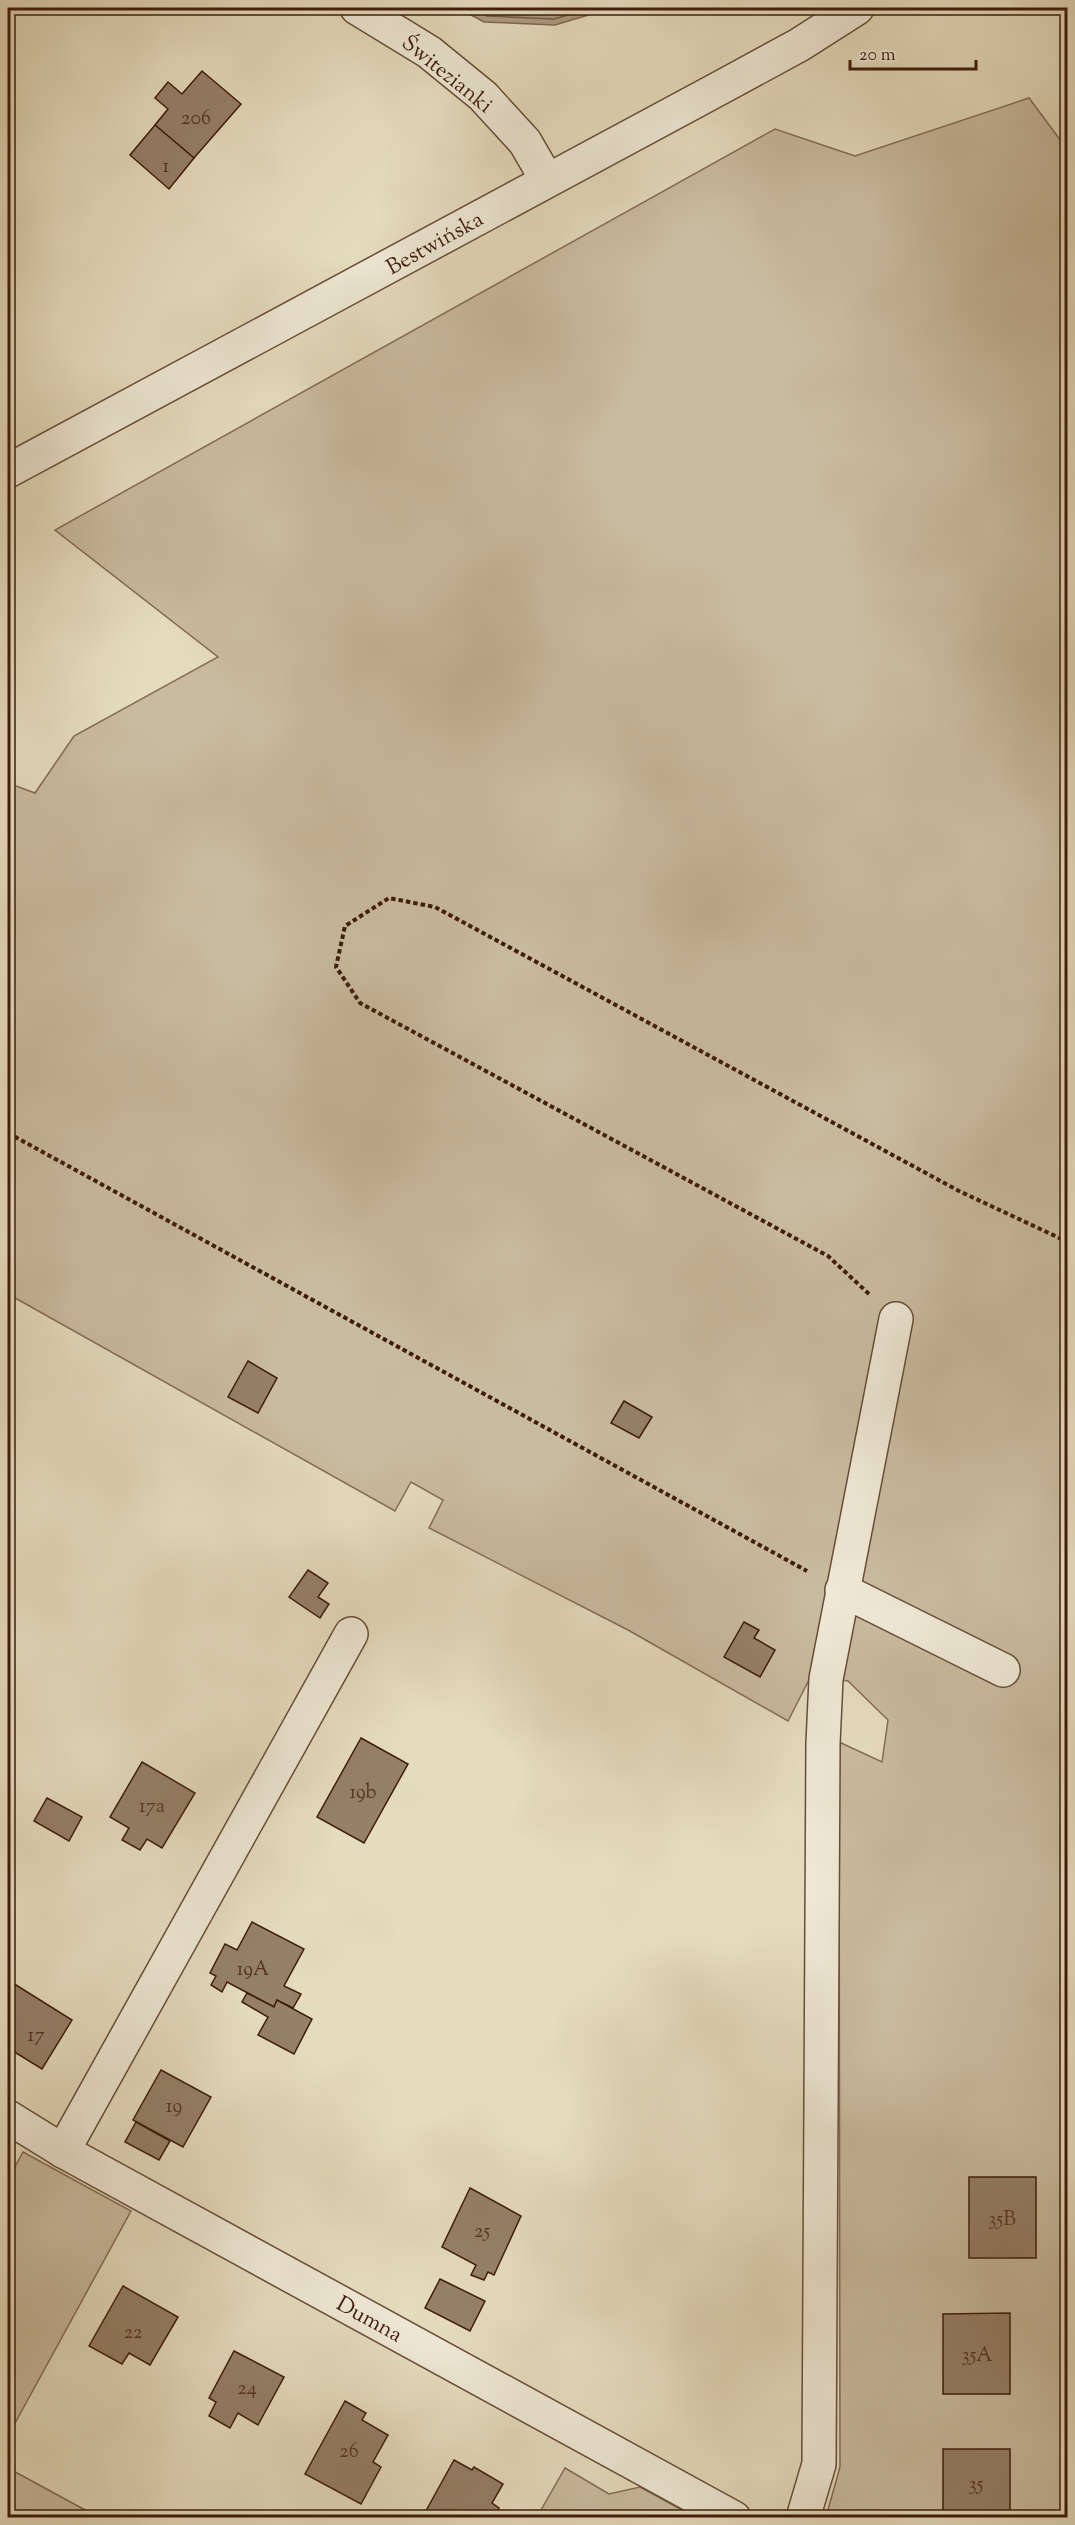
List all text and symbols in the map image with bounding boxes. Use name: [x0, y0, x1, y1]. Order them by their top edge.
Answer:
street label: Świtezianki: [394, 28, 499, 122]
scale bar: [850, 33, 976, 71]
text: 20 m: [859, 43, 896, 69]
house number: 206: [181, 105, 211, 134]
house number: 1: [163, 153, 170, 182]
street label: Bestwińska: [381, 205, 490, 285]
house number: 19b: [349, 1779, 377, 1808]
house number: 17a: [139, 1793, 165, 1822]
house number: 19A: [237, 1956, 269, 1985]
house number: 17: [28, 2022, 44, 2051]
house number: 19: [166, 2093, 182, 2122]
house number: 35B: [988, 2206, 1016, 2235]
house number: 25: [474, 2218, 490, 2247]
street label: Dumna: [330, 2289, 408, 2352]
house number: 22: [124, 2319, 142, 2348]
house number: 35A: [961, 2342, 993, 2371]
house number: 24: [237, 2375, 257, 2404]
house number: 26: [339, 2438, 359, 2467]
house number: 35: [969, 2471, 984, 2500]

